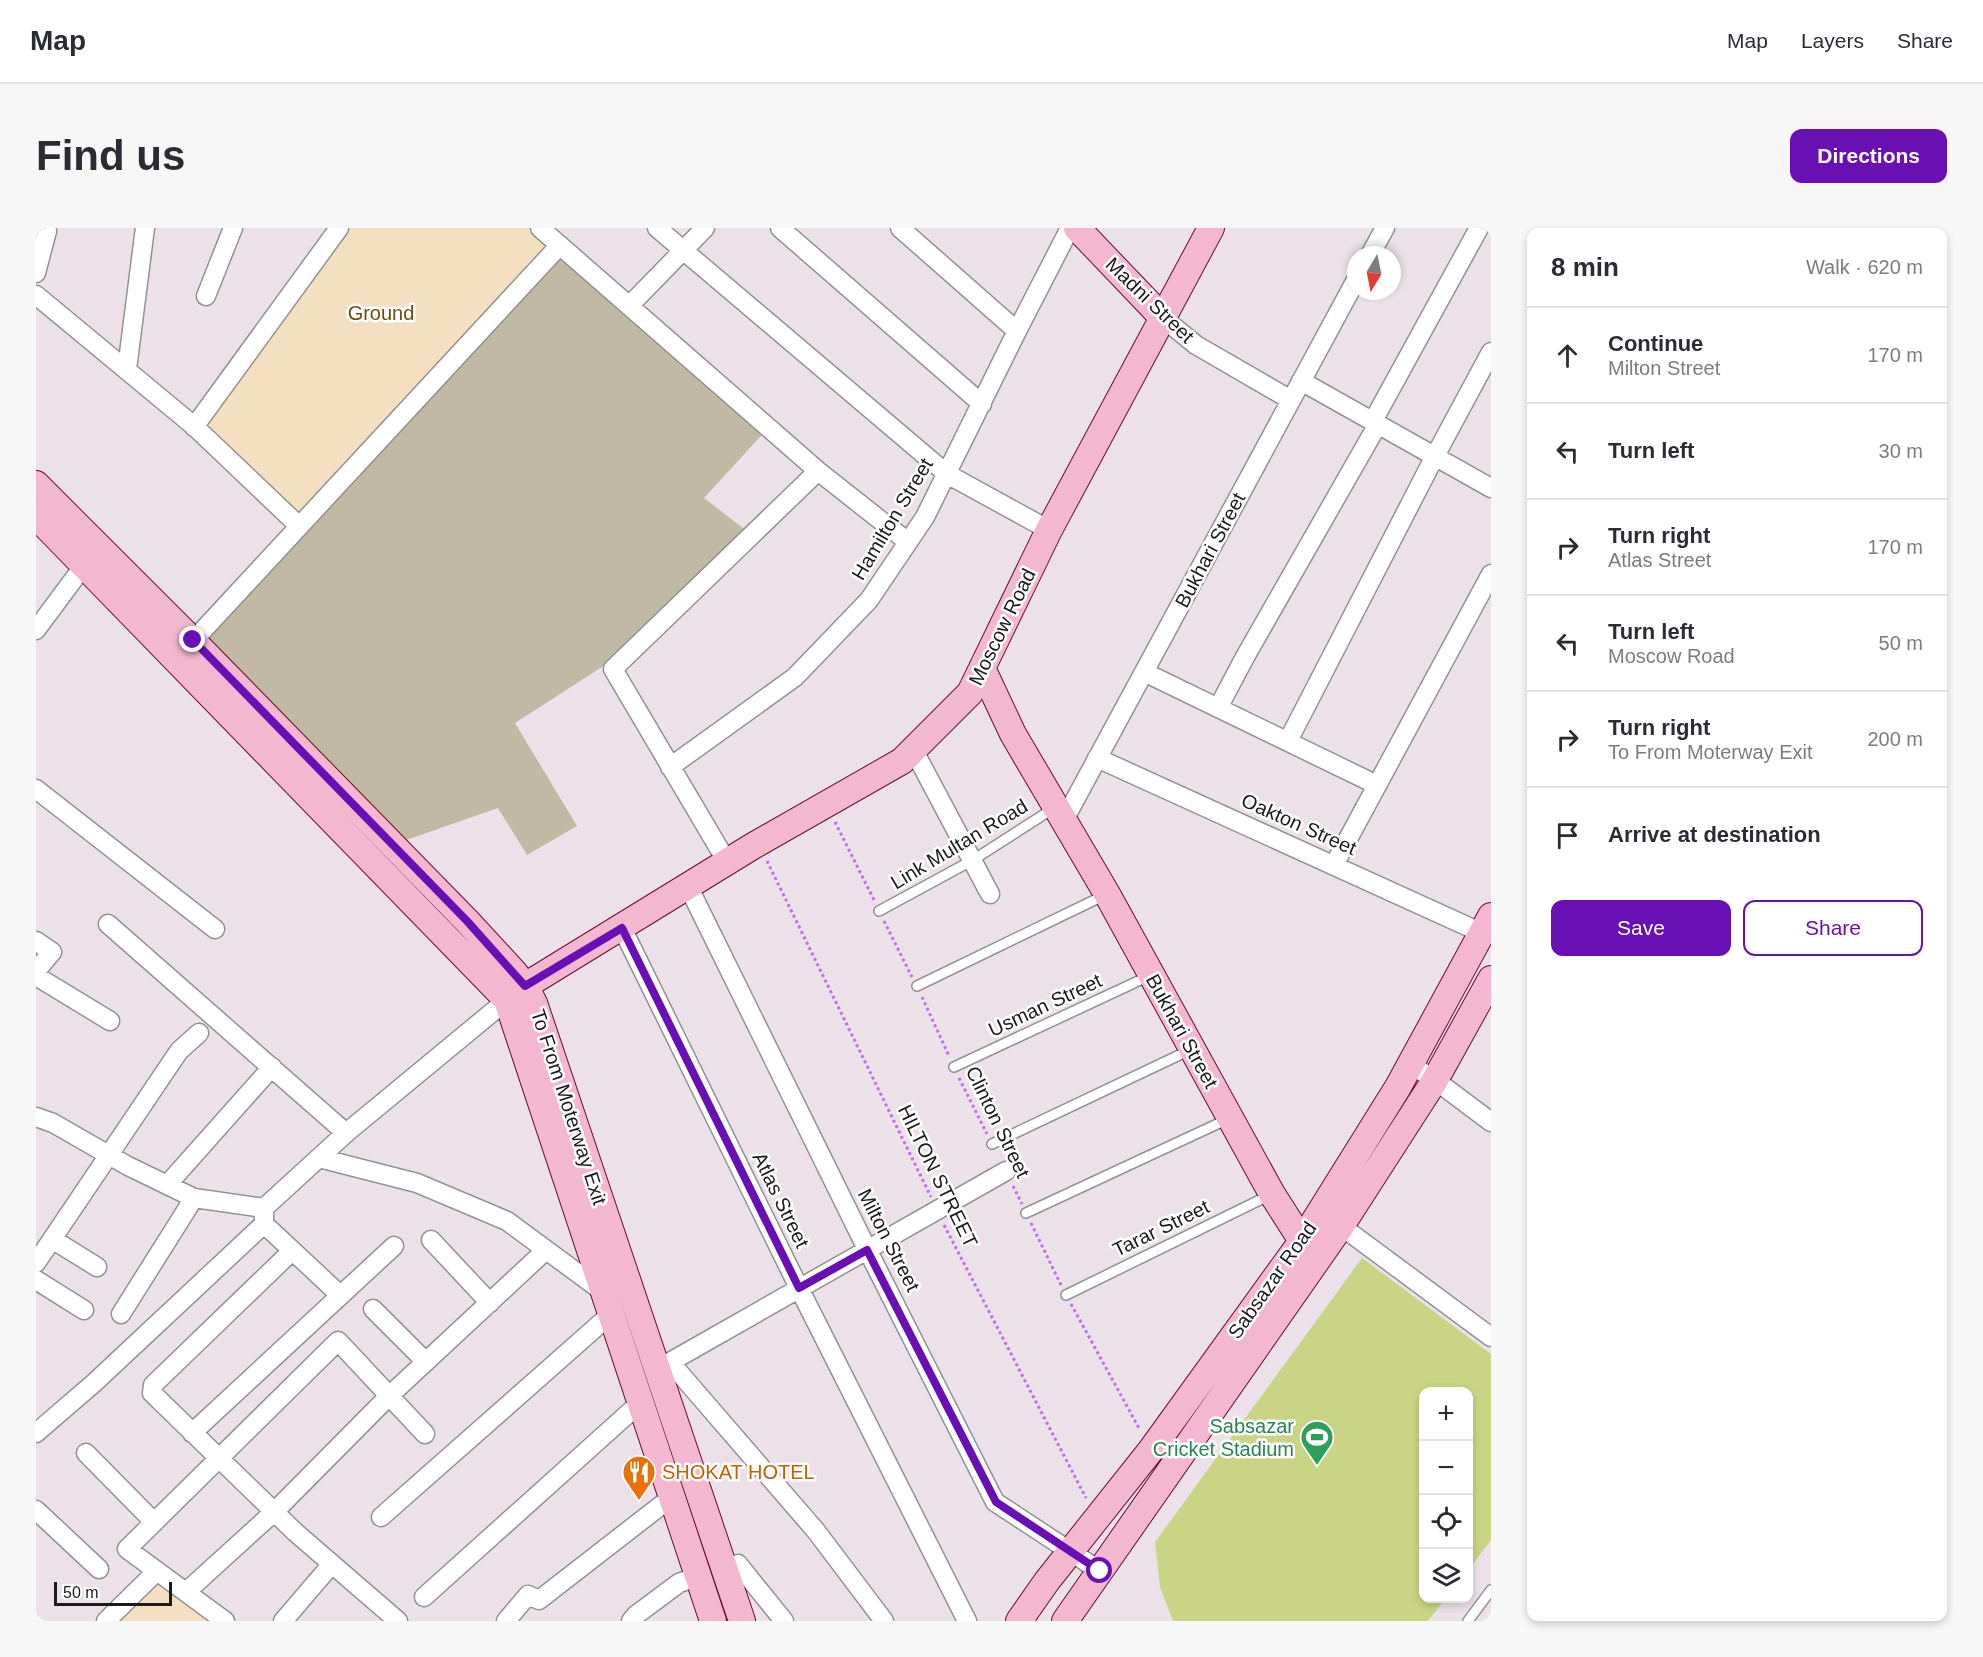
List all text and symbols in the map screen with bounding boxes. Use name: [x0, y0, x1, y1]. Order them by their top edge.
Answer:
text: Map: [30, 25, 86, 56]
text: Map: [1727, 29, 1768, 52]
text: Layers: [1801, 29, 1864, 52]
text: Share: [1897, 29, 1953, 52]
button: Directions: [1790, 129, 1947, 183]
text: Find us: [36, 132, 185, 179]
north arrow: [1347, 246, 1401, 300]
text: 8 min: [1551, 252, 1619, 282]
street label: Madni Street: [1102, 253, 1199, 348]
text: Walk · 620 m: [1806, 256, 1923, 278]
park label: Ground: [348, 302, 414, 324]
text: Continue: [1608, 331, 1703, 356]
icon: ahead: [1551, 339, 1584, 372]
text: 170 m: [1867, 344, 1923, 366]
text: Milton Street: [1608, 357, 1720, 379]
icon: left: [1551, 435, 1584, 468]
text: Turn left: [1608, 438, 1694, 463]
text: 30 m: [1879, 440, 1923, 462]
street label: Hamilton Street: [847, 454, 937, 584]
street label: Bukhari Street: [1171, 488, 1250, 611]
text: Turn right: [1608, 523, 1710, 548]
icon: right: [1551, 531, 1584, 564]
text: 170 m: [1867, 536, 1923, 558]
text: Atlas Street: [1608, 549, 1711, 571]
street label: Moscow Road: [964, 565, 1040, 689]
text: Turn left: [1608, 619, 1694, 644]
route end: [179, 626, 205, 652]
icon: left: [1551, 627, 1584, 660]
text: 50 m: [1879, 632, 1923, 654]
text: Moscow Road: [1608, 645, 1735, 667]
text: Turn right: [1608, 715, 1710, 740]
icon: right: [1551, 723, 1584, 756]
text: 200 m: [1867, 728, 1923, 750]
text: To From Moterway Exit: [1608, 741, 1812, 763]
street label: Oakton Street: [1238, 789, 1360, 859]
street label: Link Multan Road: [887, 794, 1031, 894]
icon: arrive: [1551, 819, 1584, 852]
text: Arrive at destination: [1608, 822, 1821, 847]
button: Save: [1551, 900, 1731, 956]
button: Share: [1743, 900, 1923, 956]
street label: Usman Street: [985, 969, 1105, 1041]
street label: Bukhari Street: [1142, 970, 1223, 1092]
street label: To From Moterway Exit: [527, 1006, 611, 1208]
street label: Clinton Street: [962, 1063, 1035, 1182]
street label: HILTON STREET: [894, 1101, 982, 1251]
street label: Atlas Street: [748, 1149, 814, 1252]
street label: Milton Street: [854, 1185, 924, 1295]
street label: Tarar Street: [1109, 1195, 1213, 1261]
street label: Sabsazar Road: [1223, 1217, 1321, 1343]
map controls: [1419, 1387, 1473, 1603]
button: +: [1419, 1387, 1473, 1441]
place label: Sabsazar Cricket Stadium: [1153, 1415, 1294, 1460]
sports icon: Sabsazar Cricket Stadium: [1299, 1419, 1335, 1466]
button: −: [1419, 1441, 1473, 1495]
restaurant icon: SHOKAT HOTEL: [621, 1454, 657, 1501]
place label: SHOKAT HOTEL: [662, 1461, 815, 1483]
button: locate: [1419, 1495, 1473, 1549]
button: layers: [1419, 1549, 1473, 1603]
route start: [1086, 1557, 1112, 1583]
scale bar: [54, 1579, 172, 1606]
text: 50 m: [63, 1584, 99, 1601]

